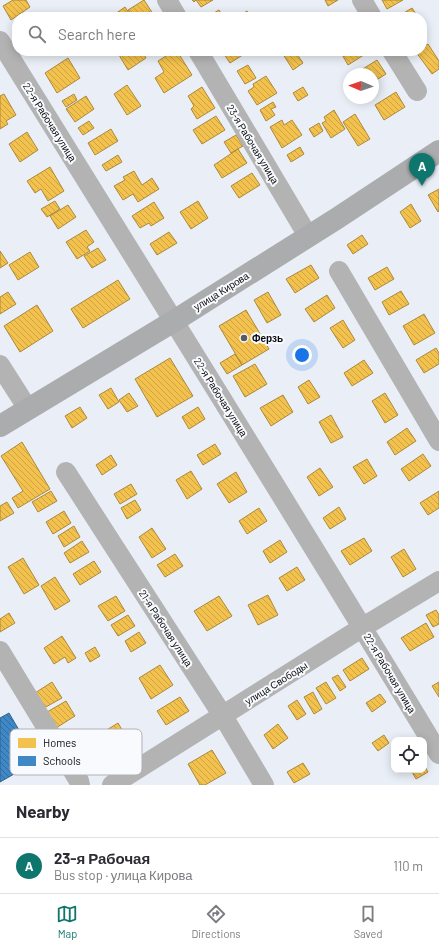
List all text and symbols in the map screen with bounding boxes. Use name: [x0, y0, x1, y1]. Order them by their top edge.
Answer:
search box: [12, 12, 427, 56]
icon: search: [26, 23, 48, 45]
text: Search here: [58, 25, 136, 43]
north arrow: [343, 68, 379, 104]
street label: 22-я Рабочая улица: [21, 80, 79, 164]
street label: 23-я Рабочая улица: [225, 102, 282, 186]
pin: A: [409, 153, 435, 186]
street label: улица Кирова: [191, 269, 251, 313]
place label: Ферзь: [252, 332, 283, 344]
marker: Ферзь: [239, 333, 249, 343]
your location: [292, 345, 312, 365]
street label: 22-я Рабочая улица: [192, 355, 250, 439]
street label: 21-я Рабочая улица: [137, 588, 195, 669]
street label: 22-я Рабочая улица: [361, 631, 419, 715]
street label: улица Свободы: [242, 659, 310, 707]
legend: [10, 729, 142, 775]
text: Homes: [43, 736, 76, 749]
map controls: [391, 737, 427, 773]
button: locate: [391, 737, 427, 773]
text: Schools: [43, 754, 81, 767]
text: Nearby: [16, 801, 70, 821]
text: 23-я Рабочая: [54, 849, 150, 867]
text: A: [25, 858, 33, 874]
text: 110 m: [393, 858, 423, 874]
text: Bus stop · улица Кирова: [54, 867, 192, 883]
tab: Map: [56, 903, 78, 940]
tab: Directions: [191, 903, 241, 940]
tab: Saved: [354, 903, 383, 940]

